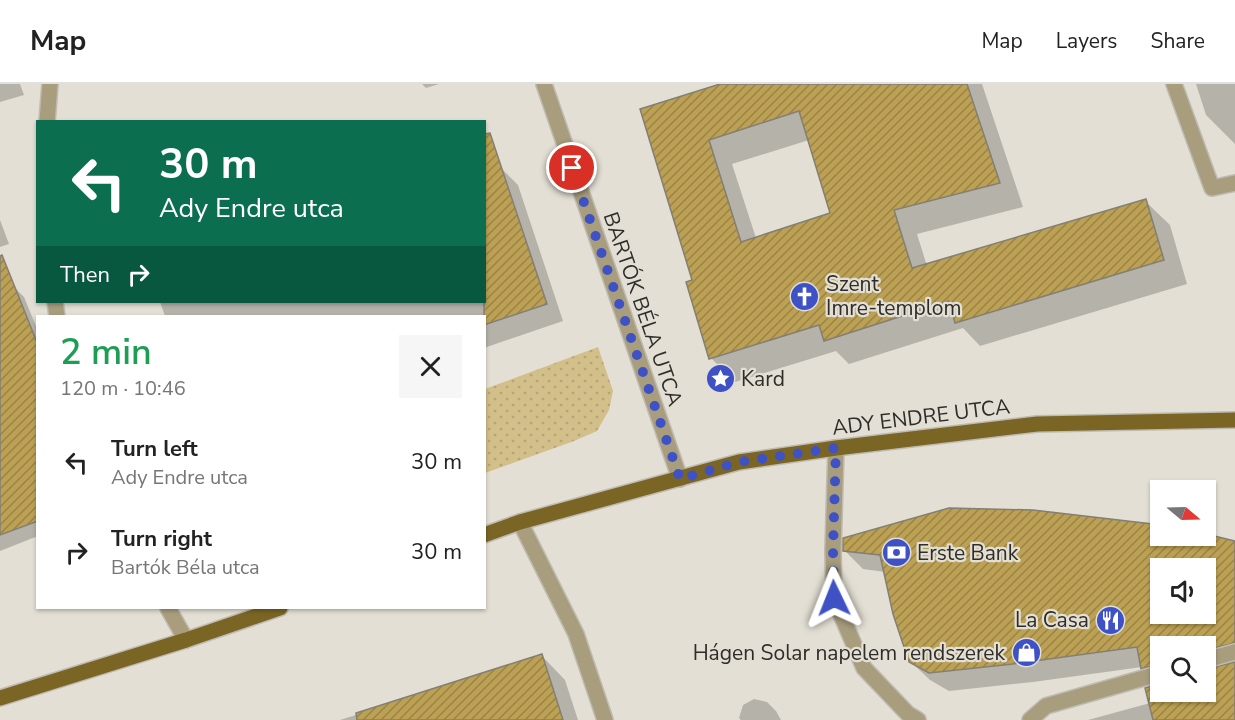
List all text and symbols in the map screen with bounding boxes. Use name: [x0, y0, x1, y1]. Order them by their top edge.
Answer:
text: Map: [30, 22, 86, 60]
text: Map: [981, 27, 1023, 55]
text: Layers: [1056, 27, 1117, 55]
text: Share: [1150, 27, 1205, 55]
text: 30 m: [159, 136, 258, 193]
pin: [546, 142, 597, 193]
icon: left: [60, 144, 138, 222]
icon: arrive: [555, 151, 588, 184]
text: Ady Endre utca: [159, 190, 344, 227]
street label: BARTÓK BÉLA UTCA: [597, 208, 689, 410]
icon: right: [122, 258, 155, 291]
text: Then: [60, 260, 110, 290]
place label: Szent Imre-templom: [826, 270, 961, 322]
church icon: Szent Imre-templom: [789, 280, 821, 312]
text: 2 min: [60, 328, 152, 377]
button: close: [399, 335, 462, 398]
place icon: Kard: [704, 363, 736, 395]
place label: Kard: [741, 365, 785, 393]
text: 120 m · 10:46: [60, 375, 186, 402]
street label: ADY ENDRE UTCA: [830, 392, 1012, 442]
text: Turn left: [111, 434, 198, 464]
icon: left: [60, 446, 93, 479]
text: 30 m: [411, 447, 462, 477]
text: Ady Endre utca: [111, 464, 248, 491]
north arrow: [1150, 480, 1216, 546]
map controls: [1150, 480, 1216, 702]
text: Turn right: [111, 524, 212, 554]
icon: right: [60, 536, 93, 569]
text: 30 m: [411, 537, 462, 567]
bank icon: Erste Bank: [880, 537, 912, 569]
place label: Erste Bank: [917, 539, 1019, 567]
text: Bartók Béla utca: [111, 554, 260, 581]
button: sound: [1150, 558, 1216, 624]
position arrow: [802, 566, 866, 630]
restaurant icon: La Casa: [1094, 604, 1126, 636]
place label: La Casa: [1015, 606, 1089, 634]
button: search: [1150, 636, 1216, 702]
shop icon: Hágen Solar napelem rendszerek: [1010, 637, 1042, 669]
place label: Hágen Solar napelem rendszerek: [693, 639, 1005, 667]

